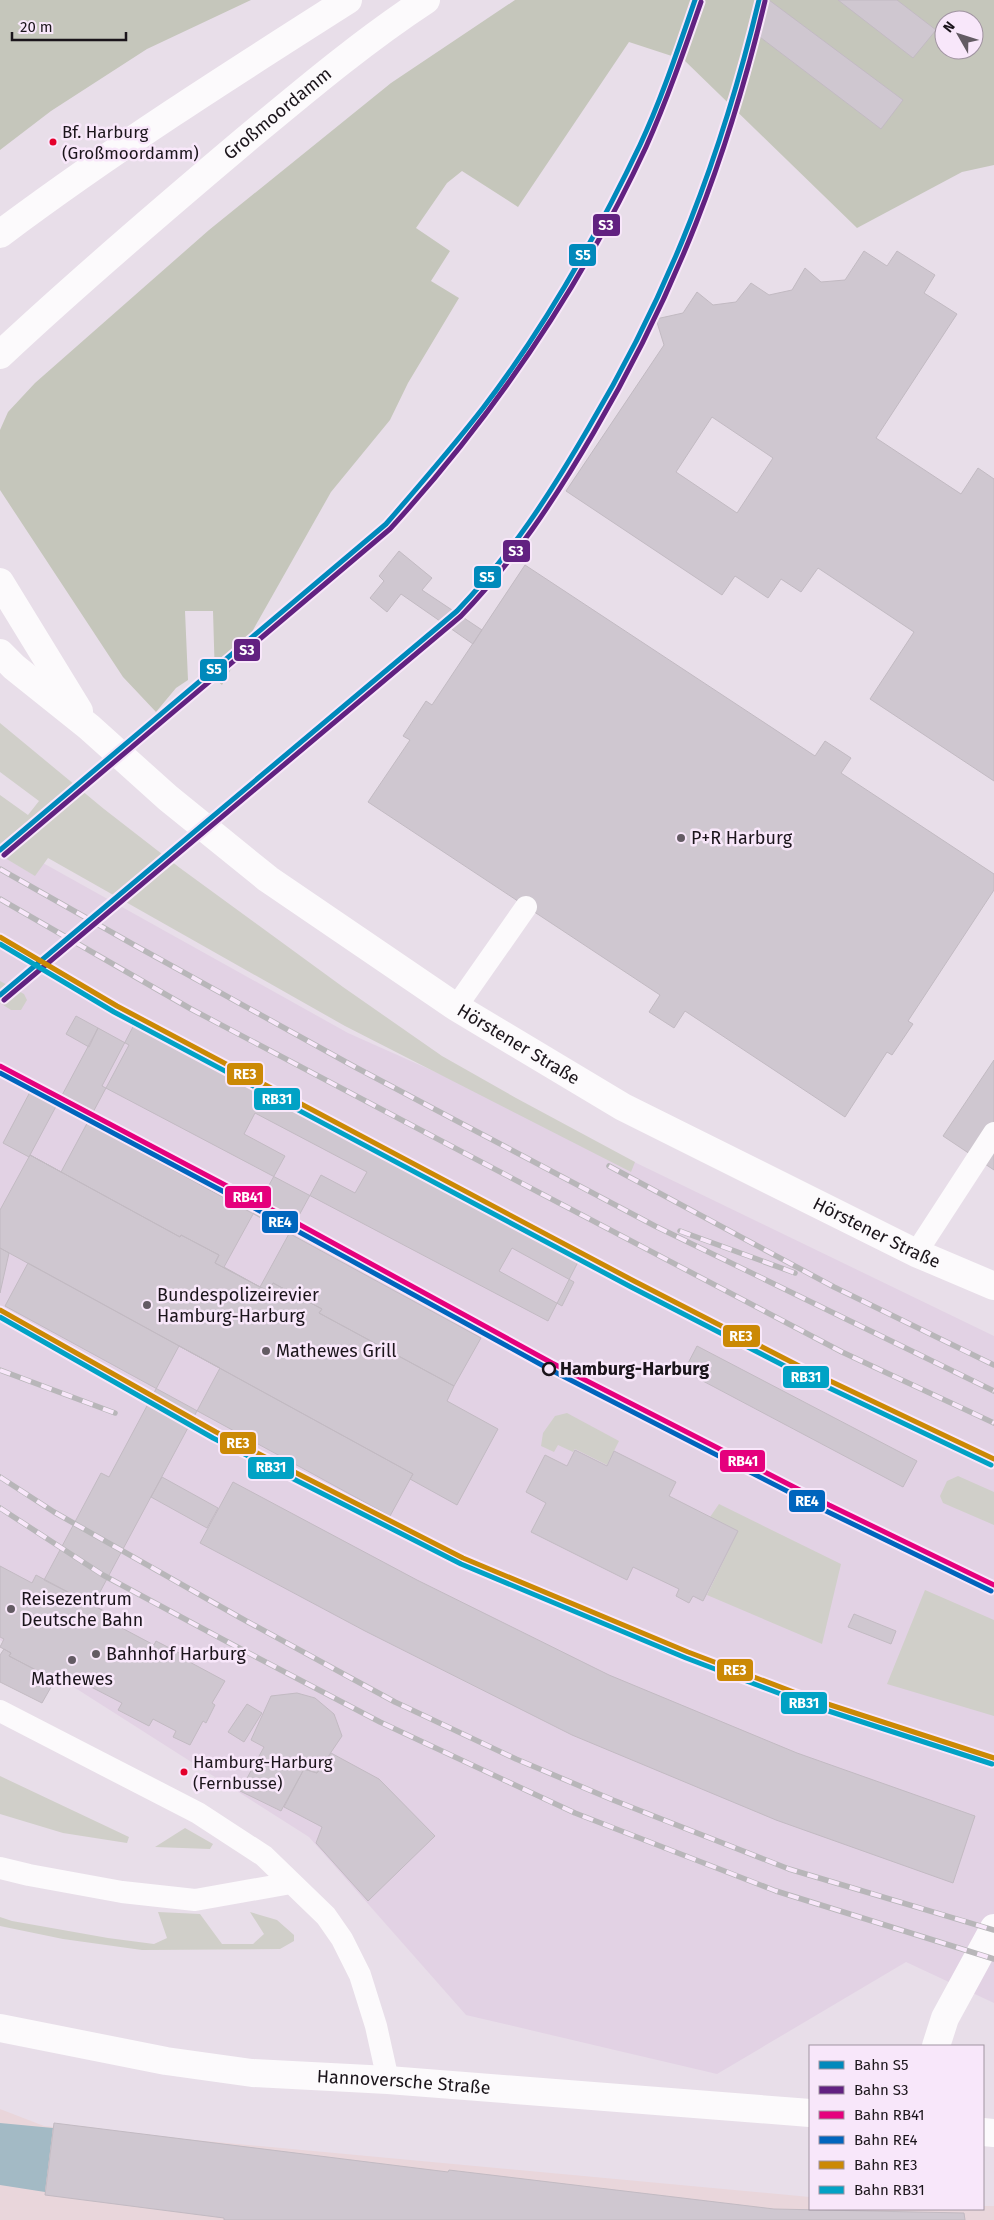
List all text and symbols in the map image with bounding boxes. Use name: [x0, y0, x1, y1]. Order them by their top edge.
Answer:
scale bar: [12, 10, 126, 42]
north arrow: [934, 10, 984, 60]
text: 20 m: [20, 18, 53, 36]
text: N: [940, 18, 959, 36]
street label: Großmoordamm: [219, 63, 336, 164]
place label: Bf. Harburg (Großmoordamm): [62, 122, 199, 164]
marker: Bf. Harburg (Großmoordamm): [48, 137, 58, 147]
line badge: S3: [592, 213, 621, 237]
text: S3: [598, 217, 614, 234]
line badge: S5: [568, 243, 597, 267]
text: S5: [575, 247, 591, 264]
line badge: S3: [502, 539, 531, 563]
text: S3: [508, 543, 524, 560]
line badge: S5: [473, 565, 502, 589]
text: S5: [479, 569, 495, 586]
line badge: S3: [233, 638, 261, 662]
text: S3: [239, 642, 255, 659]
line badge: S5: [199, 658, 228, 682]
text: S5: [206, 661, 222, 678]
place label: P+R Harburg: [691, 827, 793, 849]
marker: P+R Harburg: [675, 832, 687, 844]
street label: Hörstener Straße: [453, 999, 584, 1090]
line badge: RE3: [226, 1062, 264, 1086]
text: RE3: [233, 1066, 257, 1083]
line badge: RB31: [253, 1087, 301, 1111]
text: RB31: [262, 1091, 292, 1108]
line badge: RB41: [224, 1185, 272, 1209]
text: RB41: [233, 1189, 263, 1206]
street label: Hörstener Straße: [809, 1192, 944, 1273]
line badge: RE4: [261, 1210, 299, 1234]
text: RE4: [268, 1214, 292, 1231]
place label: Bundespolizeirevier Hamburg-Harburg: [157, 1284, 319, 1327]
marker: Bundespolizeirevier Hamburg-Harburg: [141, 1299, 153, 1311]
line badge: RE3: [722, 1324, 761, 1348]
text: RE3: [729, 1328, 753, 1345]
place label: Mathewes Grill: [276, 1340, 396, 1362]
marker: Mathewes Grill: [260, 1345, 272, 1357]
place label: Hamburg-Harburg: [560, 1358, 709, 1380]
marker: Hamburg-Harburg: [542, 1362, 556, 1376]
line badge: RB31: [782, 1365, 830, 1389]
text: RB31: [791, 1369, 821, 1386]
line badge: RE3: [219, 1431, 257, 1455]
text: RE3: [226, 1435, 250, 1452]
line badge: RB41: [719, 1449, 766, 1473]
text: RB41: [728, 1453, 758, 1470]
line badge: RB31: [247, 1456, 295, 1480]
text: RB31: [256, 1459, 286, 1476]
line badge: RE4: [788, 1489, 826, 1513]
text: RE4: [795, 1493, 819, 1510]
place label: Reisezentrum Deutsche Bahn: [21, 1588, 143, 1631]
marker: Reisezentrum Deutsche Bahn: [5, 1603, 17, 1615]
place label: Bahnhof Harburg: [106, 1643, 247, 1665]
marker: Bahnhof Harburg: [90, 1648, 102, 1660]
marker: Mathewes: [66, 1654, 78, 1666]
line badge: RE3: [716, 1658, 754, 1682]
text: RE3: [723, 1662, 747, 1679]
place label: Mathewes: [31, 1668, 113, 1690]
line badge: RB31: [780, 1691, 828, 1715]
text: RB31: [789, 1695, 819, 1712]
place label: Hamburg-Harburg (Fernbusse): [193, 1752, 333, 1794]
marker: Hamburg-Harburg (Fernbusse): [179, 1767, 189, 1777]
legend: [809, 2045, 984, 2210]
text: Bahn S5: [854, 2056, 909, 2074]
street label: Hannoversche Straße: [316, 2065, 491, 2099]
text: Bahn S3: [854, 2081, 909, 2099]
text: Bahn RB41: [854, 2106, 925, 2124]
text: Bahn RE4: [854, 2131, 917, 2149]
text: Bahn RE3: [854, 2156, 917, 2174]
text: Bahn RB31: [854, 2181, 925, 2199]

